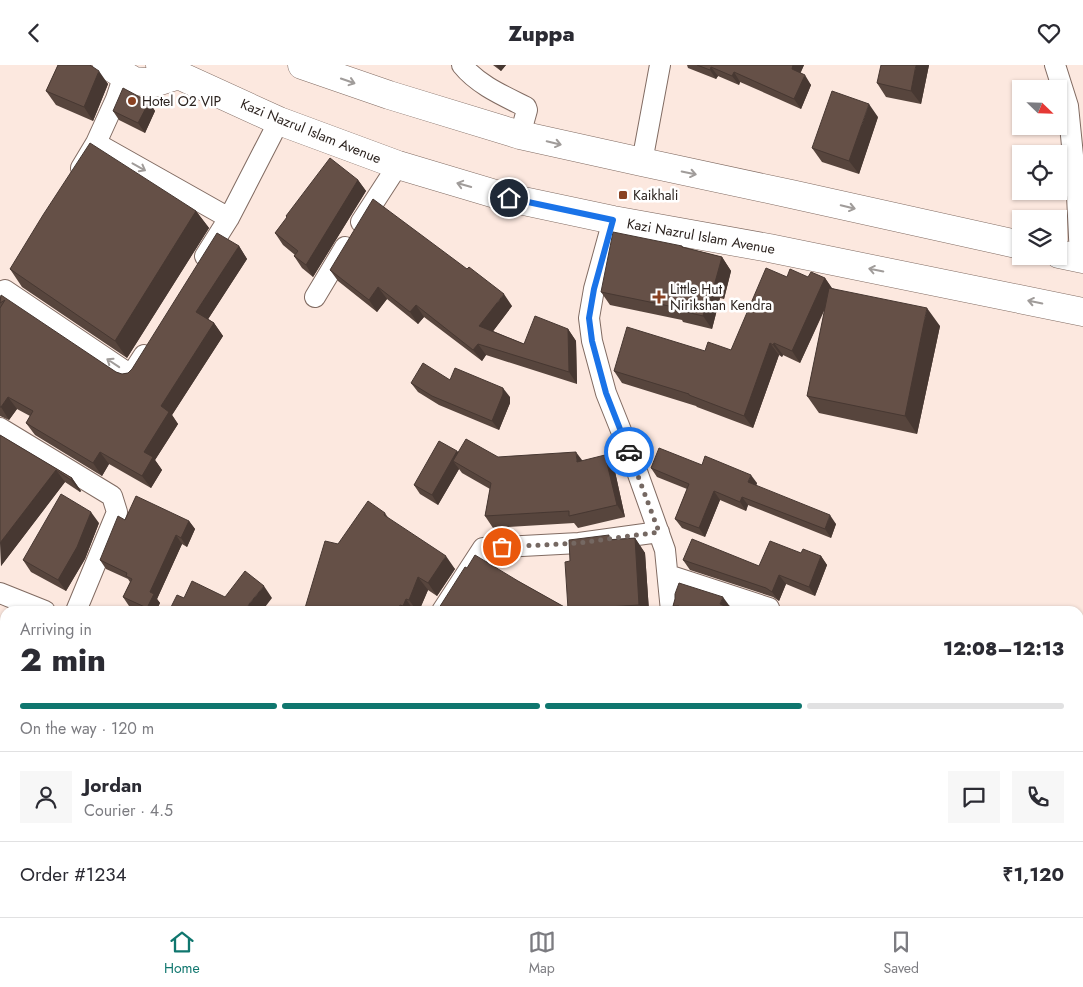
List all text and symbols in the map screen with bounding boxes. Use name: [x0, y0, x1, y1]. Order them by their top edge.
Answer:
text: Zuppa: [508, 17, 575, 49]
icon: back: [20, 19, 48, 47]
icon: heart: [1035, 19, 1063, 47]
one-way arrow: [340, 77, 356, 86]
north arrow: [1012, 80, 1068, 135]
map controls: [1012, 80, 1067, 265]
place label: Hotel O2 VIP: [142, 91, 222, 111]
street label: Kazi Nazrul Islam Avenue: [238, 94, 384, 168]
marker: Hotel O2 VIP: [126, 95, 138, 107]
one-way arrow: [546, 138, 562, 148]
button: locate: [1012, 145, 1067, 200]
one-way arrow: [131, 163, 145, 173]
one-way arrow: [681, 168, 697, 178]
pin: [488, 177, 530, 219]
one-way arrow: [456, 179, 472, 189]
icon: home: [495, 184, 523, 212]
place label: Kaikhali: [633, 185, 678, 205]
marker: Kaikhali: [617, 189, 629, 201]
one-way arrow: [840, 203, 856, 212]
button: layers: [1012, 210, 1067, 265]
street label: Kazi Nazrul Islam Avenue: [625, 213, 777, 259]
one-way arrow: [869, 264, 885, 274]
place label: Little Hut Nirikshan Kendra: [670, 279, 772, 315]
marker: Little Hut Nirikshan Kendra: [652, 290, 666, 304]
one-way arrow: [1028, 297, 1044, 306]
one-way arrow: [107, 358, 121, 368]
courier: [604, 427, 654, 477]
icon: car: [615, 438, 643, 466]
pin: [481, 526, 523, 568]
icon: bag: [488, 533, 516, 561]
text: Arriving in: [20, 618, 92, 641]
text: 12:08–12:13: [943, 635, 1064, 662]
text: 2 min: [20, 637, 106, 683]
text: On the way · 120 m: [20, 717, 154, 740]
button: person: [20, 771, 72, 823]
button: chat: [948, 771, 1000, 823]
button: phone: [1012, 771, 1064, 823]
text: Jordan: [84, 772, 142, 799]
text: Courier · 4.5: [84, 799, 173, 822]
text: Order #1234: [20, 861, 127, 888]
text: ₹1,120: [1003, 861, 1064, 888]
tab: Home: [164, 928, 200, 978]
tab: Map: [528, 928, 556, 978]
tab: Saved: [884, 928, 919, 978]

